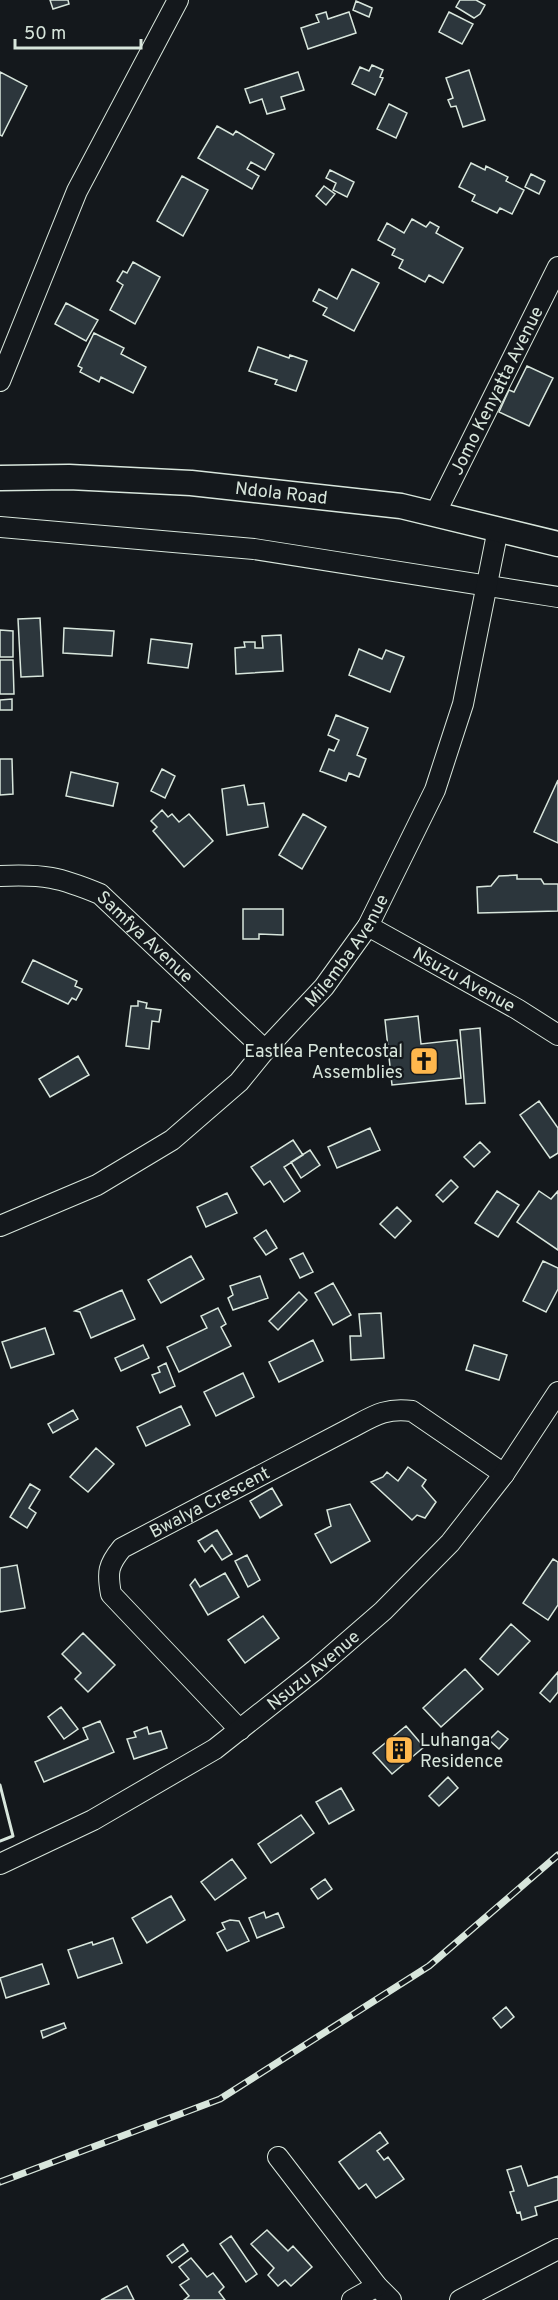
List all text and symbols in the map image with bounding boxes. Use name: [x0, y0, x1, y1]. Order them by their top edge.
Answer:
scale bar: [15, 12, 141, 50]
text: 50 m: [24, 23, 66, 46]
street label: Jomo Kenyatta Avenue: [446, 303, 550, 479]
street label: Ndola Road: [234, 478, 329, 511]
street label: Samfya Avenue: [91, 887, 197, 989]
street label: Milemba Avenue: [301, 891, 395, 1013]
street label: Nsuzu Avenue: [408, 943, 519, 1019]
place label: Eastlea Pentecostal Assemblies: [244, 1041, 403, 1085]
church icon: Eastlea Pentecostal Assemblies: [408, 1045, 440, 1077]
street label: Bwalya Crescent: [146, 1462, 274, 1544]
street label: Nsuzu Avenue: [263, 1626, 365, 1716]
place label: Luhanga Residence: [420, 1730, 503, 1774]
building icon: Luhanga Residence: [383, 1734, 415, 1766]

